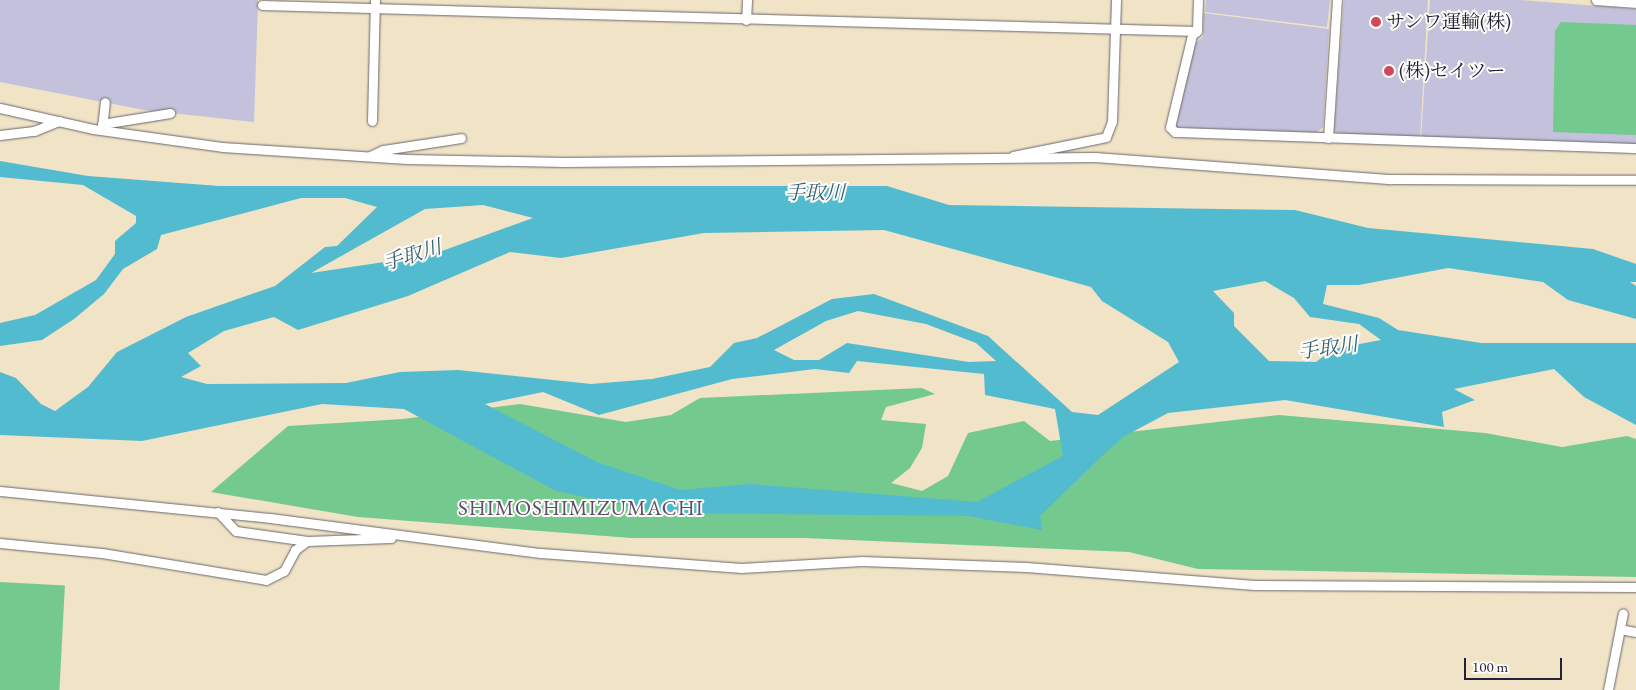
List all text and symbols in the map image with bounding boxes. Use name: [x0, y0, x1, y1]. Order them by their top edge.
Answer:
place label: サンワ運輸(株): [1386, 11, 1512, 33]
marker: サンワ運輸(株): [1370, 16, 1382, 28]
place label: (株)セイツー: [1399, 60, 1506, 82]
marker: (株)セイツー: [1383, 65, 1395, 77]
water label: 手取川: [785, 180, 845, 204]
water label: 手取川: [380, 235, 444, 275]
water label: 手取川: [1297, 332, 1359, 364]
district label: SHIMOSHIMIZUMACHI: [456, 495, 706, 521]
scale bar: [1466, 648, 1564, 680]
text: 100 m: [1472, 657, 1508, 676]

